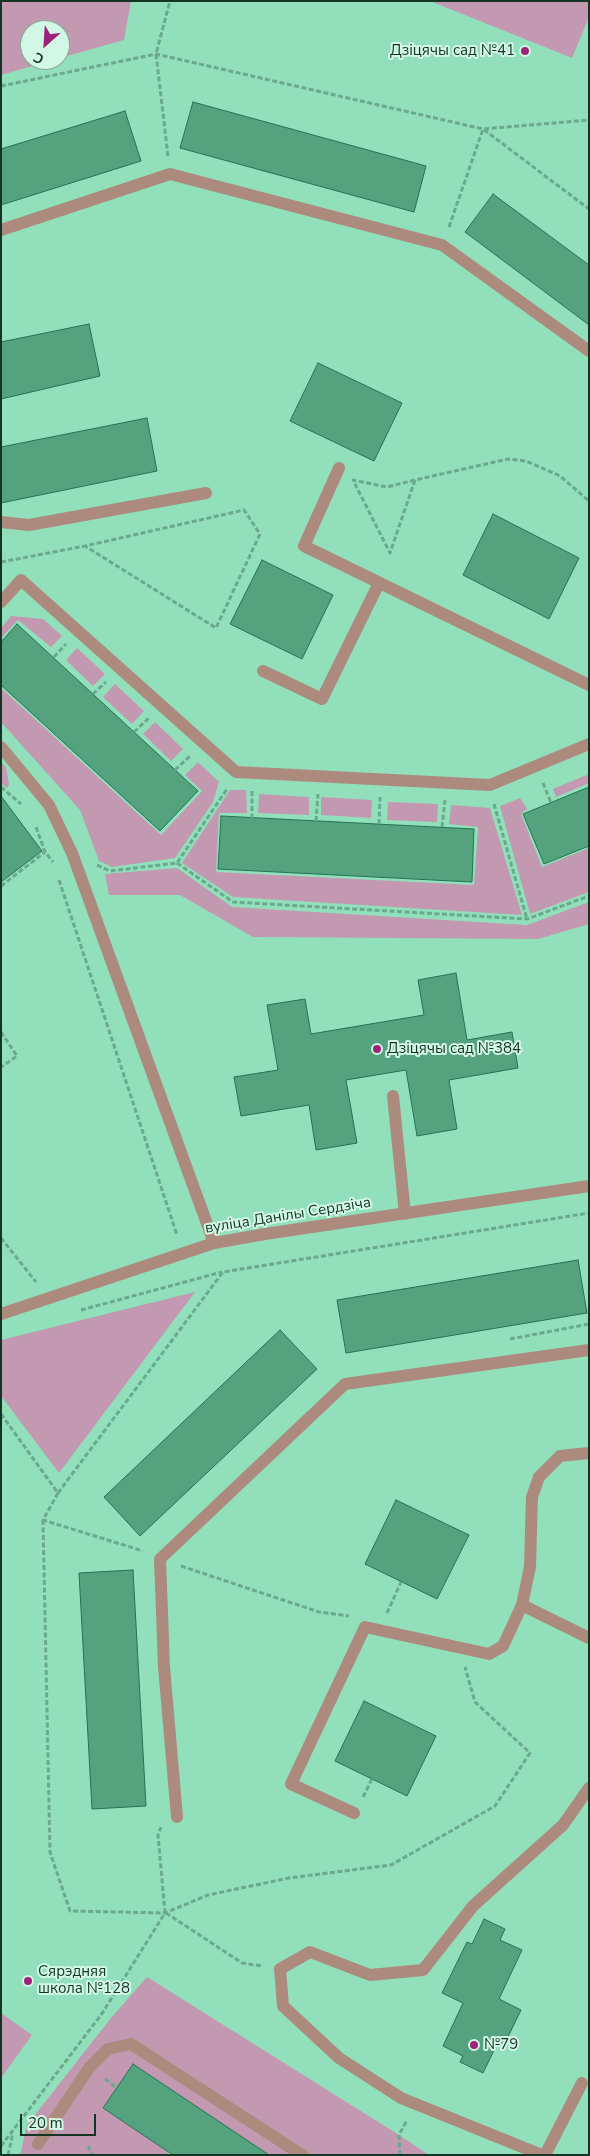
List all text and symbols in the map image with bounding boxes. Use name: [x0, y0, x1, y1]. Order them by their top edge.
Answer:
north arrow: [20, 20, 70, 70]
place label: Дзіцячы сад №41: [390, 42, 515, 60]
marker: Дзіцячы сад №41: [519, 45, 531, 57]
text: С: [30, 47, 47, 69]
place label: Дзіцячы сад №384: [387, 1040, 521, 1058]
marker: Дзіцячы сад №384: [371, 1043, 383, 1055]
street label: вуліца Данілы Сердзіча: [204, 1194, 372, 1238]
place label: Сярэдняя школа №128: [38, 1963, 130, 1998]
marker: Сярэдняя школа №128: [22, 1975, 34, 1987]
place label: №79: [484, 2036, 518, 2054]
marker: №79: [468, 2039, 480, 2051]
scale bar: [22, 2104, 99, 2136]
text: 20 m: [28, 2113, 63, 2133]

